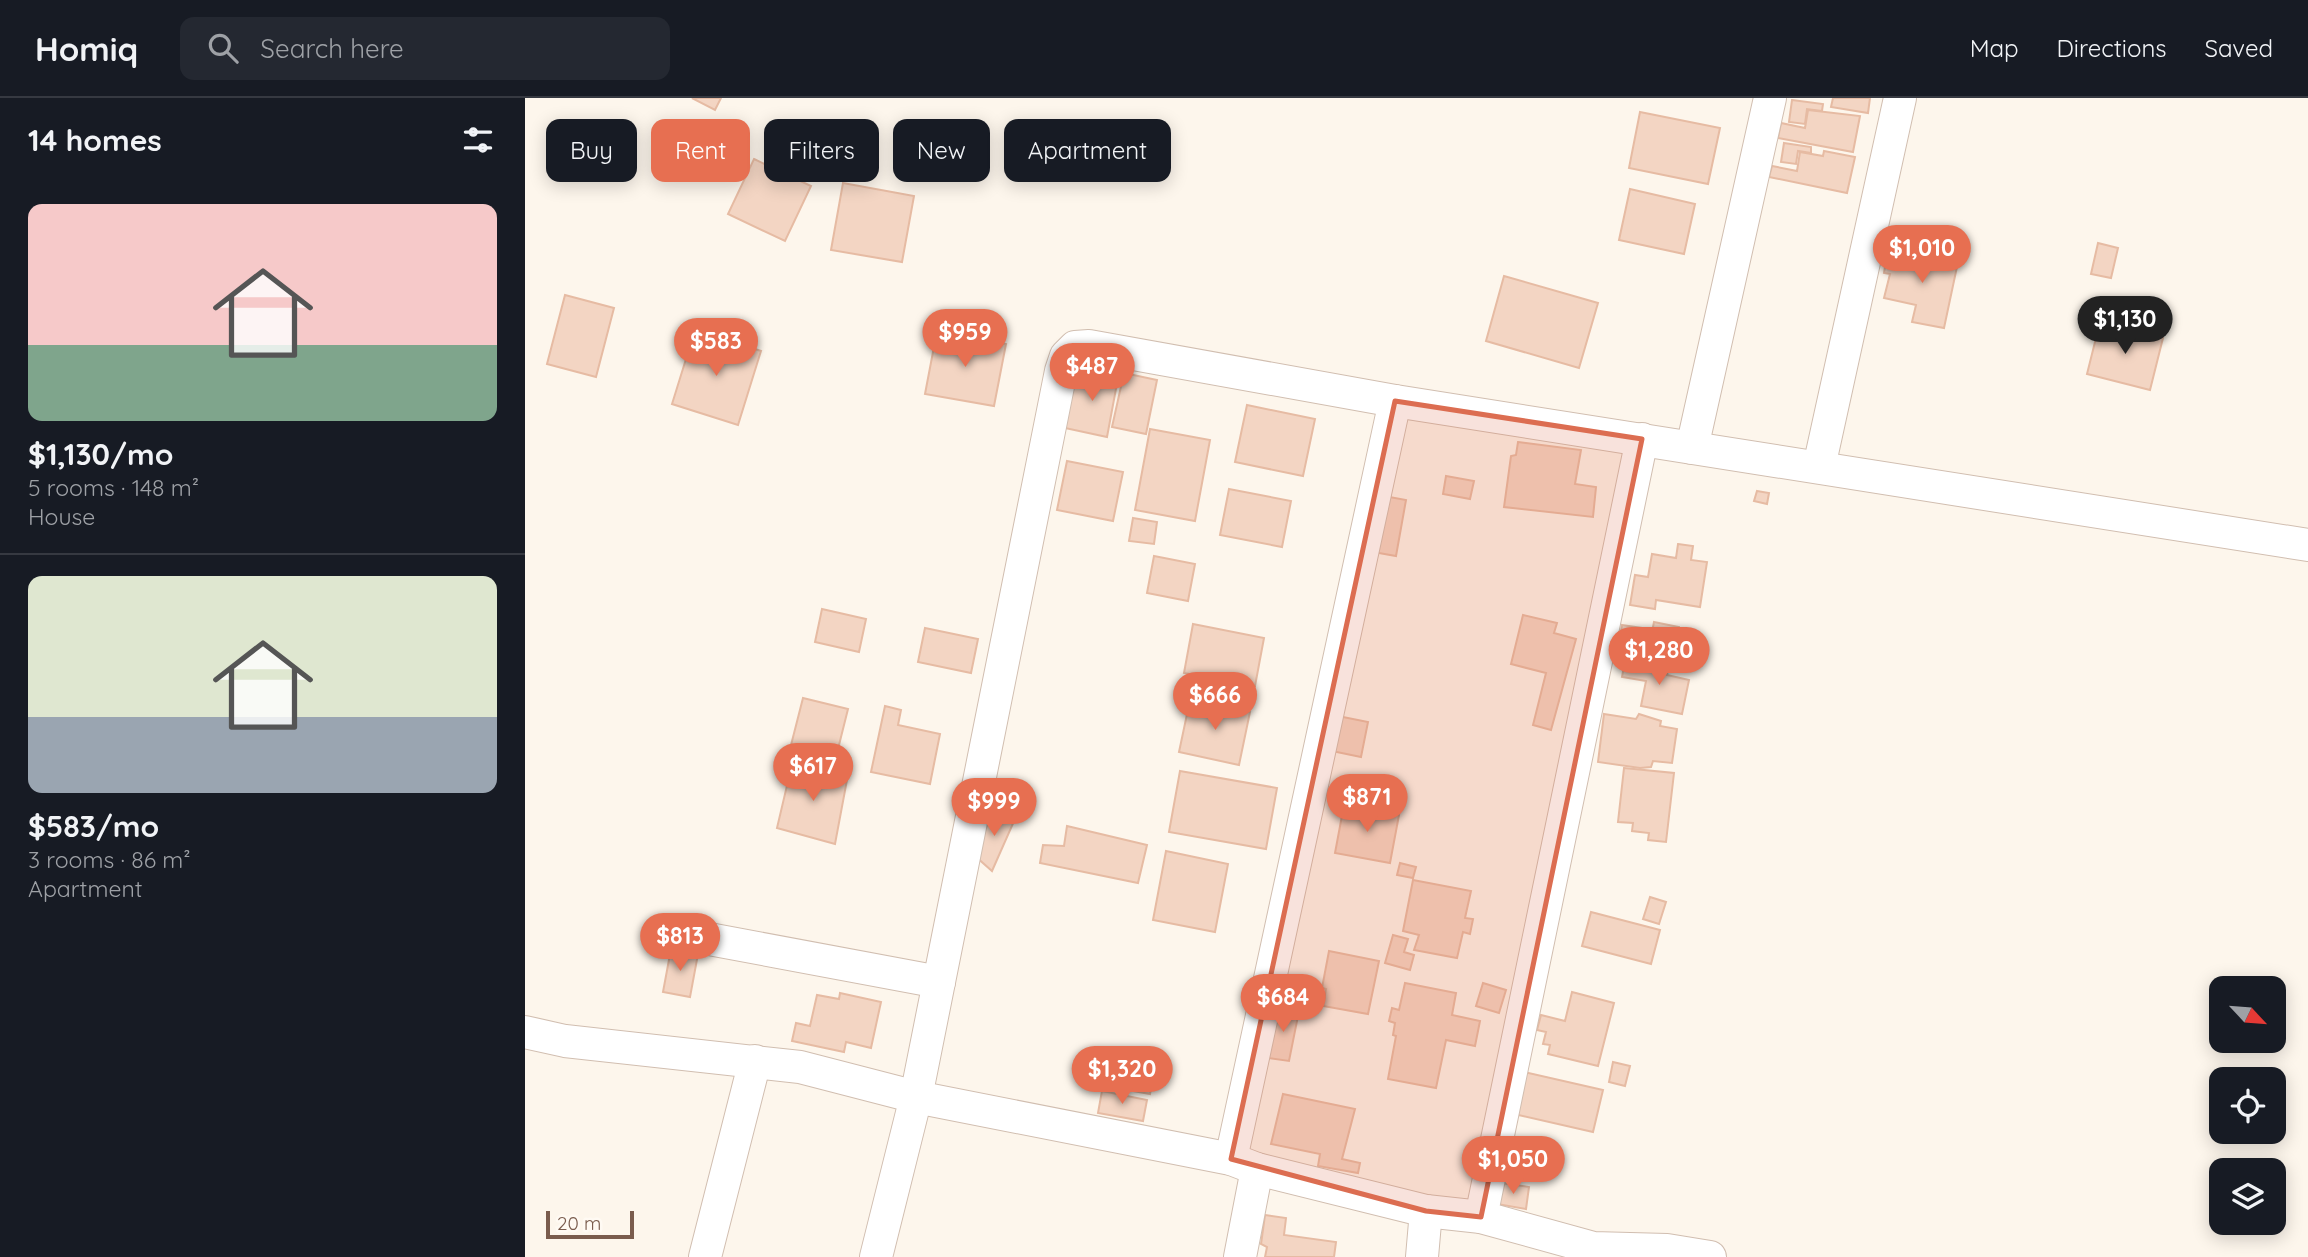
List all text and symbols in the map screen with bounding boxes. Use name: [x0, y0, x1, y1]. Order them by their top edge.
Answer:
search box: [180, 17, 670, 80]
text: Homiq: [35, 28, 138, 69]
icon: search: [204, 29, 242, 67]
text: Search here: [260, 32, 404, 65]
text: Map: [1970, 33, 2019, 63]
text: Directions: [2057, 33, 2167, 63]
text: Saved: [2205, 33, 2273, 63]
chip: Buy: [546, 119, 637, 182]
chip: Rent: [651, 119, 750, 182]
chip: Filters: [764, 119, 879, 182]
chip: New: [893, 119, 990, 182]
chip: Apartment: [1004, 119, 1171, 182]
text: 14 homes: [28, 121, 162, 159]
icon: filters: [459, 121, 497, 159]
pin: $1,010: [1865, 226, 1979, 285]
text: $1,010: [1889, 233, 1955, 262]
icon: home: [200, 250, 326, 376]
pin: $1,130: [2068, 296, 2182, 356]
text: $1,130: [2094, 304, 2156, 333]
pin: $959: [924, 310, 1006, 369]
text: $959: [938, 317, 992, 346]
pin: $583: [675, 318, 757, 378]
text: $583: [690, 326, 742, 355]
pin: $487: [1051, 344, 1133, 403]
text: $487: [1066, 351, 1118, 380]
text: $1,130/mo: [28, 435, 173, 473]
text: 5 rooms · 148 m²: [28, 473, 199, 502]
text: House: [28, 502, 95, 531]
icon: home: [200, 622, 326, 748]
pin: $1,280: [1602, 628, 1716, 687]
text: $1,280: [1625, 635, 1693, 664]
pin: $666: [1174, 672, 1256, 732]
text: $666: [1189, 680, 1241, 709]
pin: $617: [772, 744, 854, 803]
text: $617: [789, 751, 837, 780]
pin: $871: [1326, 774, 1408, 834]
pin: $999: [953, 778, 1035, 838]
text: $871: [1343, 782, 1391, 811]
text: $999: [968, 786, 1020, 815]
text: $583/mo: [28, 807, 159, 845]
text: 3 rooms · 86 m²: [28, 845, 191, 874]
text: Apartment: [28, 874, 142, 903]
pin: $813: [639, 914, 721, 973]
text: $813: [656, 921, 704, 950]
pin: $684: [1242, 974, 1324, 1034]
north arrow: [2209, 976, 2285, 1054]
map controls: [2209, 976, 2286, 1235]
text: $684: [1257, 982, 1309, 1011]
pin: $1,320: [1065, 1046, 1179, 1106]
text: $1,320: [1088, 1054, 1156, 1083]
button: locate: [2209, 1067, 2286, 1144]
pin: $1,050: [1456, 1136, 1570, 1196]
text: $1,050: [1478, 1144, 1548, 1173]
button: layers: [2209, 1158, 2286, 1235]
scale bar: [546, 1208, 633, 1240]
text: 20 m: [557, 1211, 601, 1235]

